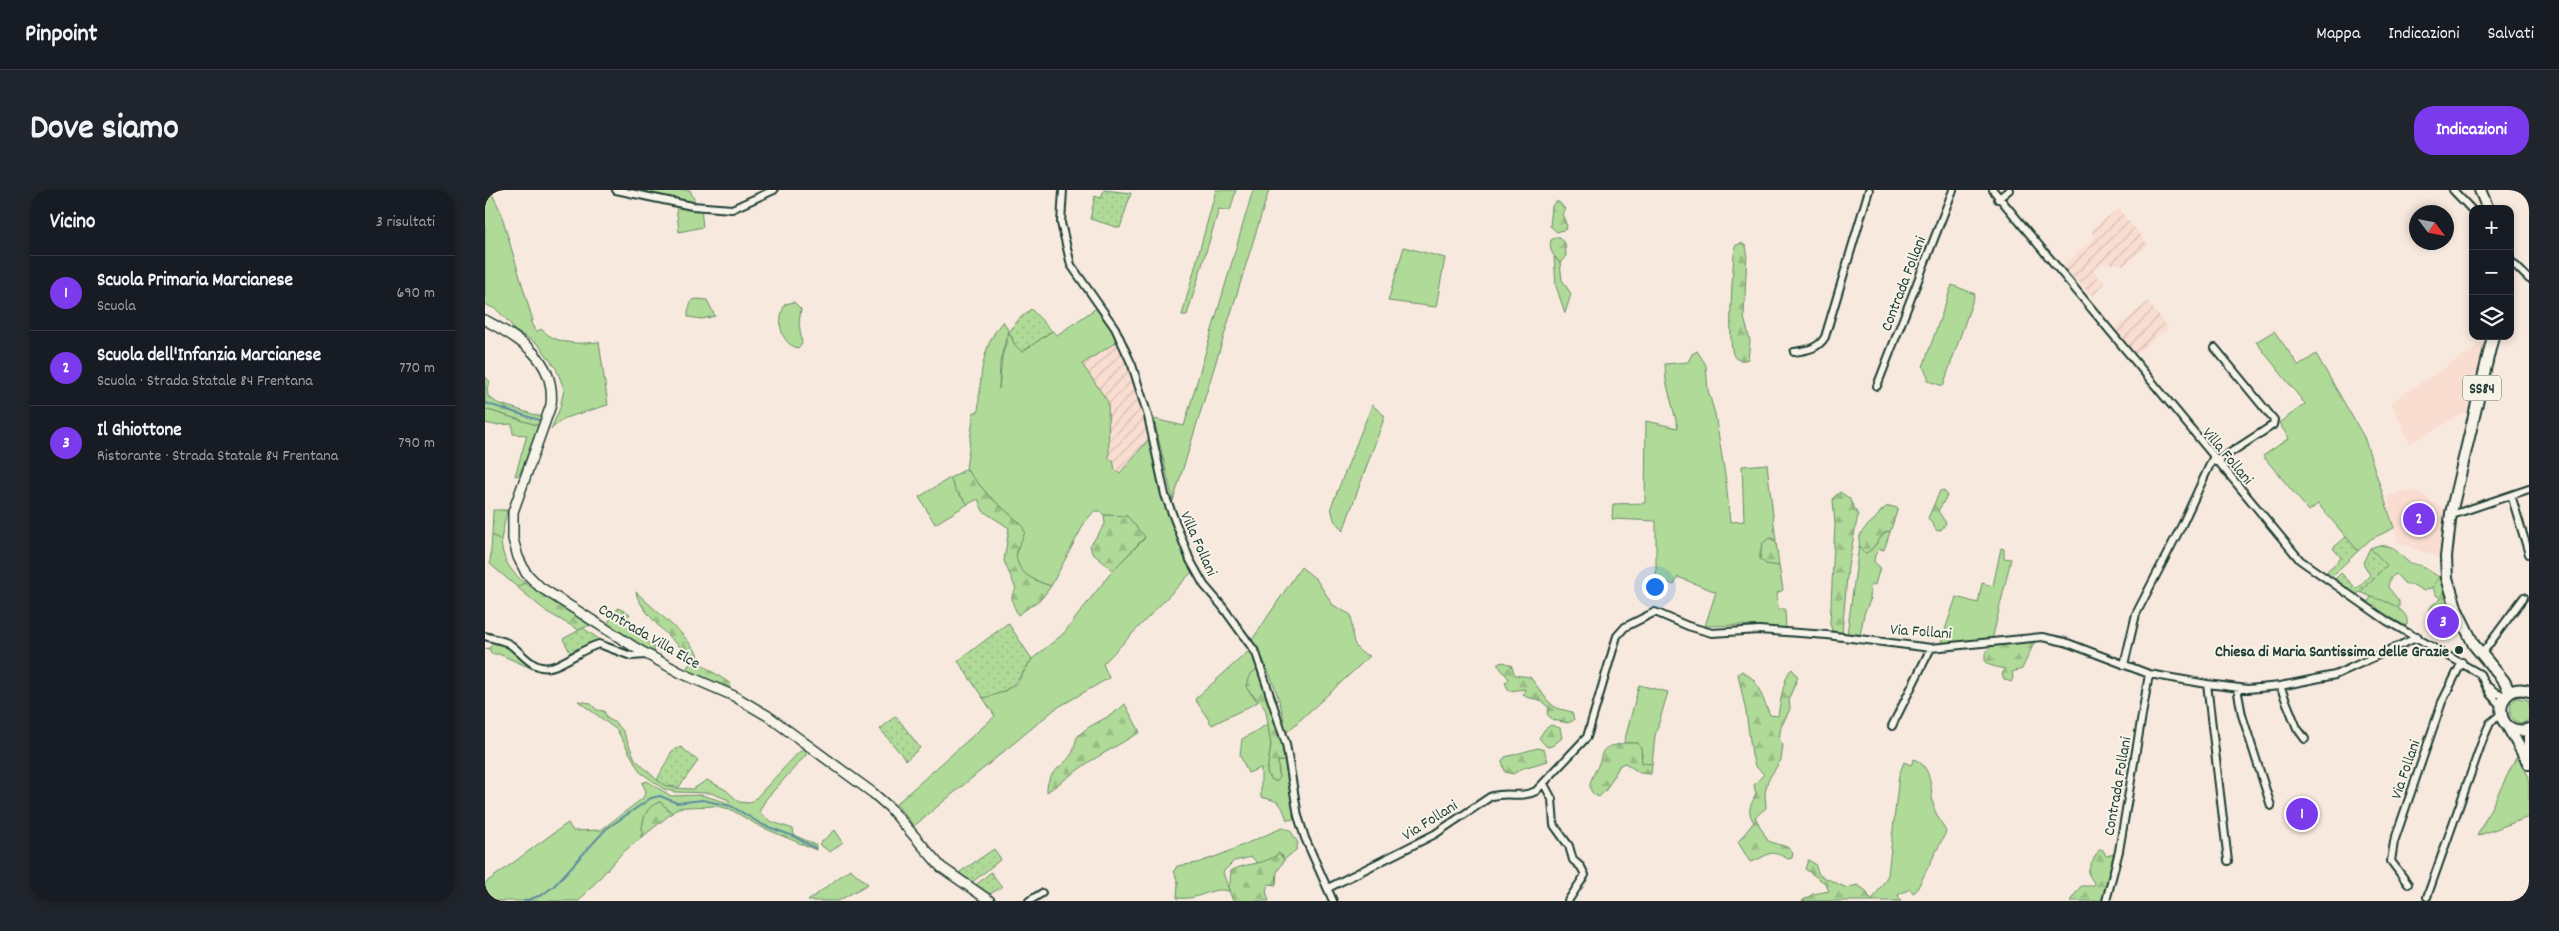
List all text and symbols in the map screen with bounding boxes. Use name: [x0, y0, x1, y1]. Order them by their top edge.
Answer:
text: Pinpoint: [25, 18, 97, 52]
text: Mappa: [2316, 22, 2360, 47]
text: Indicazioni: [2388, 22, 2459, 47]
text: Salvati: [2487, 22, 2534, 47]
text: Dove siamo: [30, 105, 179, 155]
button: Indicazioni: [2414, 106, 2529, 155]
north arrow: [2409, 205, 2454, 250]
map controls: [2469, 205, 2514, 340]
button: +: [2469, 205, 2514, 250]
text: Vicino: [50, 208, 95, 238]
text: 3 risultati: [376, 211, 435, 234]
street label: Contrada Follani: [1876, 233, 1933, 335]
button: −: [2469, 250, 2514, 295]
text: Scuola Primaria Marcianese: [97, 268, 293, 295]
text: 1: [64, 282, 68, 305]
text: 690 m: [396, 282, 435, 305]
text: Scuola: [97, 295, 136, 318]
button: layers: [2469, 295, 2514, 340]
text: Scuola dell'Infanzia Marcianese: [97, 343, 321, 370]
text: 2: [63, 357, 70, 380]
text: 770 m: [399, 357, 435, 380]
text: Scuola · Strada Statale 84 Frentana: [97, 370, 313, 393]
road number: SS84: [2463, 376, 2501, 400]
text: Il Ghiottone: [97, 418, 182, 445]
street label: Villa Follani: [2196, 423, 2258, 491]
text: 3: [62, 432, 70, 455]
text: 790 m: [398, 432, 435, 455]
text: Ristorante · Strada Statale 84 Frentana: [97, 445, 338, 468]
pin: 2: [2403, 500, 2435, 538]
street label: Villa Follani: [1173, 508, 1222, 580]
your location: [1642, 574, 1668, 600]
street label: Contrada Villa Elce: [593, 599, 704, 676]
pin: 3: [2427, 603, 2459, 641]
street label: Via Follani: [1889, 619, 1952, 646]
place label: Chiesa di Maria Santissima delle Grazie: [2215, 641, 2449, 664]
marker: Chiesa di Maria Santissima delle Grazie: [2453, 644, 2465, 656]
street label: Contrada Follani: [2098, 735, 2138, 838]
street label: Via Follani: [2385, 737, 2427, 803]
street label: Via Follani: [1398, 795, 1463, 847]
pin: 1: [2286, 795, 2318, 833]

